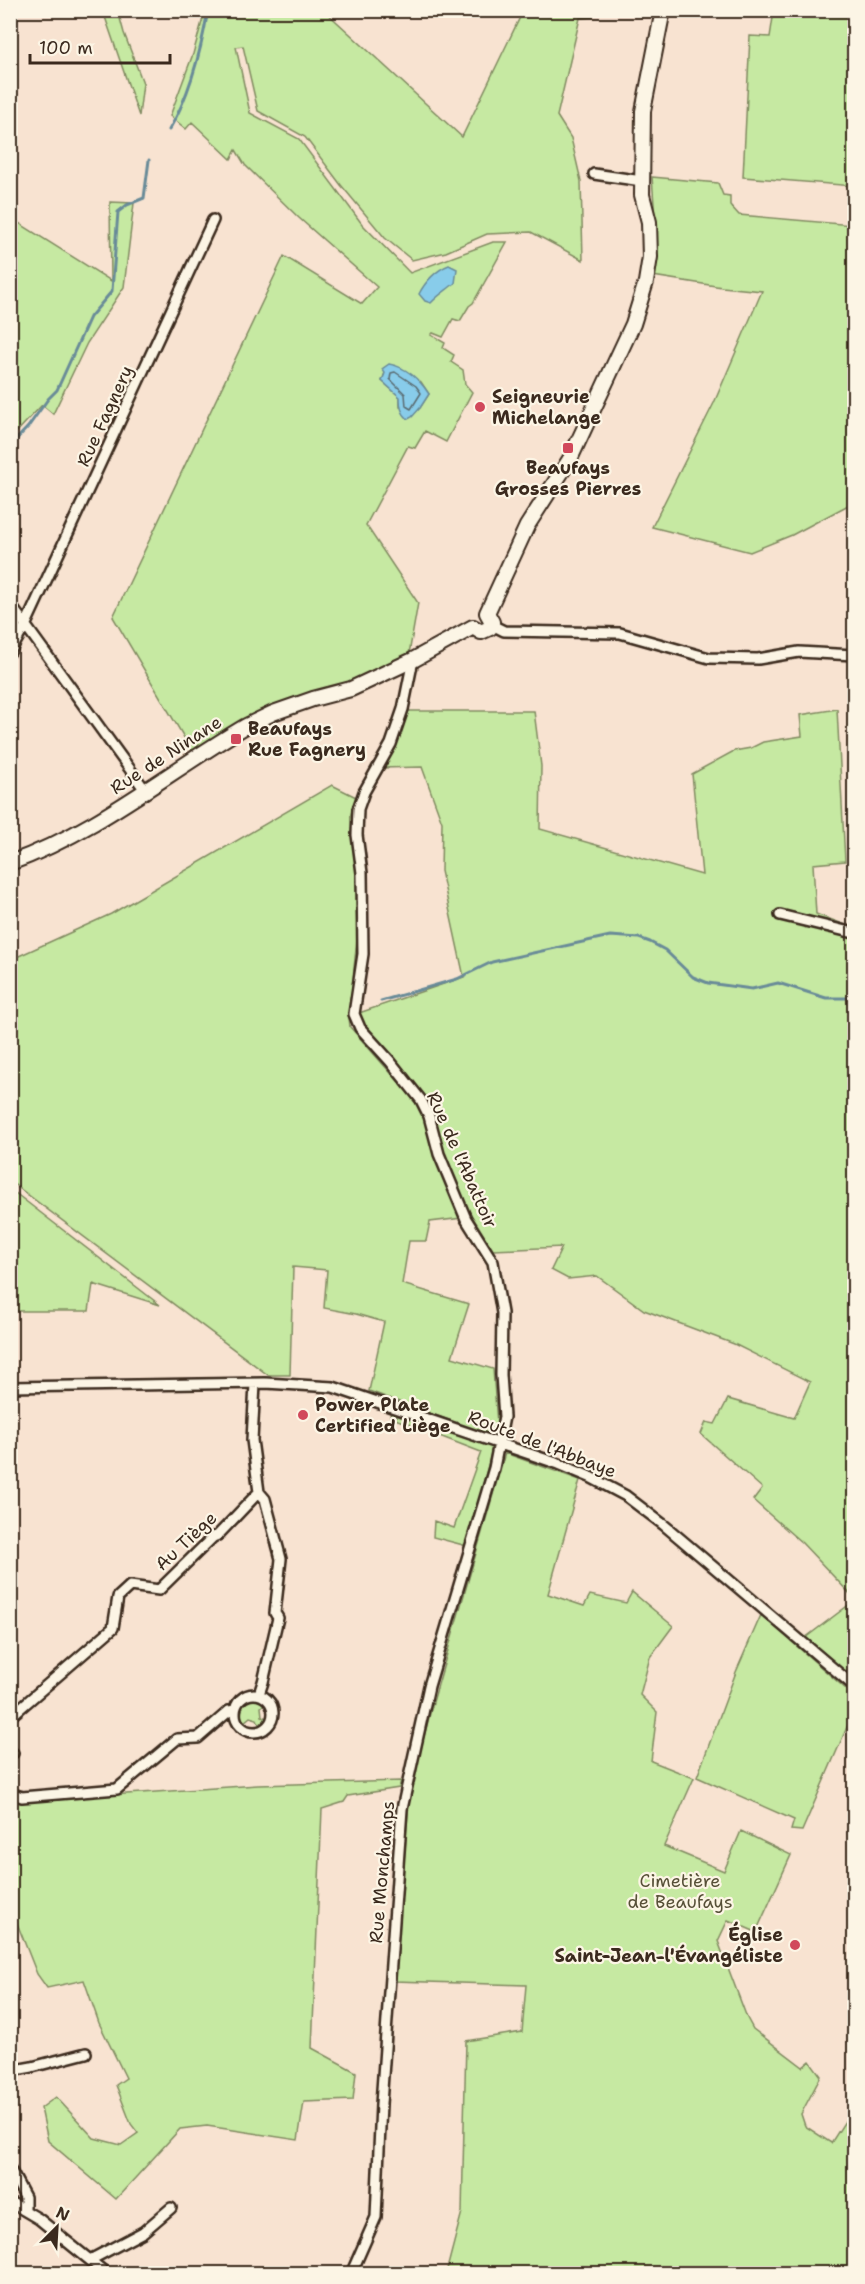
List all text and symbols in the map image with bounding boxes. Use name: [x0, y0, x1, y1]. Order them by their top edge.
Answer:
scale bar: [30, 27, 170, 65]
text: 100 m: [39, 36, 93, 60]
street label: Rue Fagnery: [71, 362, 139, 470]
place label: Seigneurie Michelange: [492, 385, 601, 430]
marker: Seigneurie Michelange: [473, 400, 487, 414]
marker: Beaufays Grosses Pierres: [561, 441, 575, 455]
place label: Beaufays Grosses Pierres: [495, 456, 641, 501]
street label: Rue de Ninane: [106, 710, 226, 800]
place label: Beaufays Rue Fagnery: [248, 717, 366, 762]
marker: Beaufays Rue Fagnery: [229, 732, 243, 746]
street label: Rue de l'Abattoir: [421, 1088, 503, 1232]
place label: Power Plate Certified Liège: [315, 1393, 451, 1438]
street label: Route de l'Abbaye: [464, 1405, 620, 1483]
marker: Power Plate Certified Liège: [296, 1408, 310, 1422]
street label: Au Tiège: [150, 1506, 222, 1576]
street label: Rue Monchamps: [364, 1800, 400, 1944]
park label: Cimetière de Beaufays: [627, 1869, 733, 1914]
place label: Église Saint-Jean-l'Évangéliste: [554, 1921, 783, 1968]
marker: Église Saint-Jean-l'Évangéliste: [788, 1938, 802, 1952]
north arrow: [27, 2197, 87, 2257]
text: N: [53, 2202, 73, 2226]

